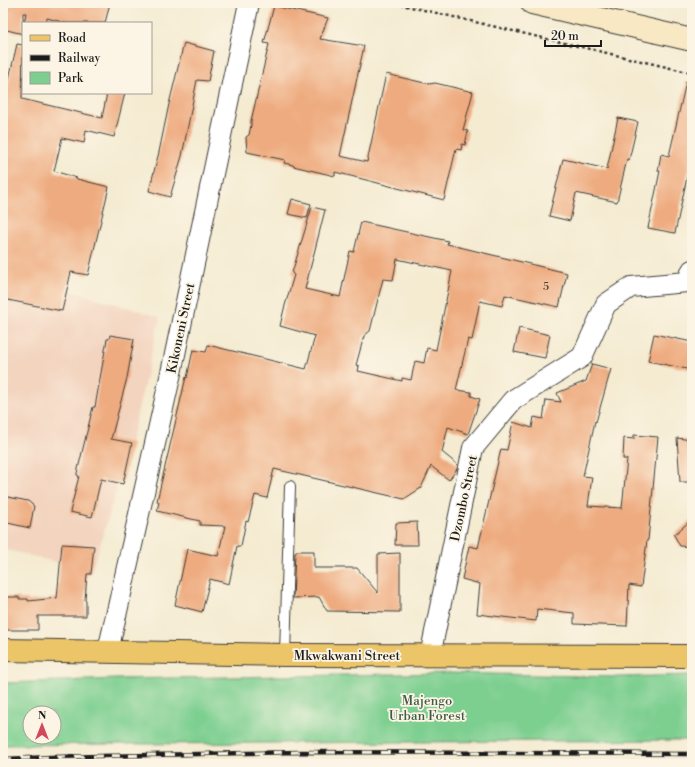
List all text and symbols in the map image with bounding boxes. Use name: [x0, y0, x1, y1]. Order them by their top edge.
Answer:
legend: [22, 22, 152, 94]
scale bar: [545, 22, 601, 48]
text: 20 m: [551, 29, 579, 44]
text: Road: [58, 31, 86, 46]
text: Railway: [58, 51, 100, 66]
text: Park: [58, 71, 84, 86]
house number: 5: [543, 280, 549, 294]
street label: Kikoneni Street: [164, 281, 198, 375]
street label: Dzombo Street: [447, 453, 481, 543]
street label: Mkwakwani Street: [294, 648, 401, 664]
park label: Majengo Urban Forest: [389, 693, 466, 724]
north arrow: [22, 705, 62, 745]
text: N: [38, 709, 47, 723]

